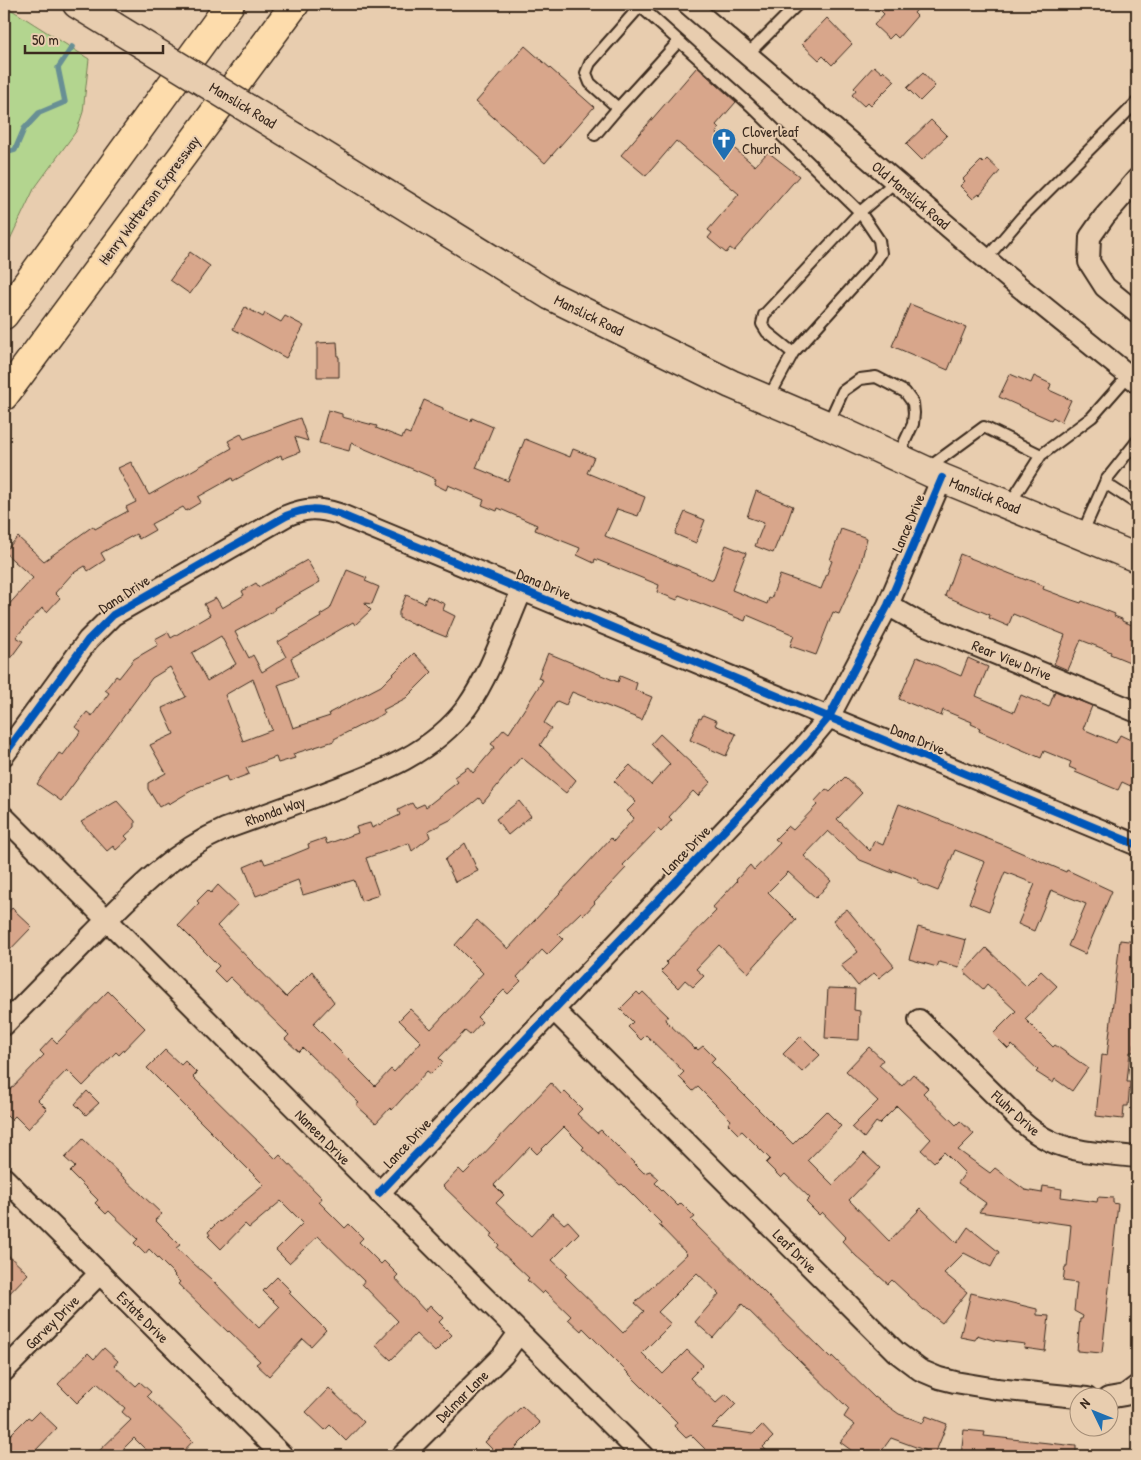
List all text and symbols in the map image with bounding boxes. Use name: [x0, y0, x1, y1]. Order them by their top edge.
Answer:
scale bar: [25, 22, 162, 54]
text: 50 m: [32, 29, 59, 50]
street label: Manslick Road: [206, 77, 281, 133]
place label: Cloverleaf Church: [742, 121, 800, 159]
church icon: Cloverleaf Church: [711, 127, 737, 161]
street label: Henry Watterson Expressway: [93, 131, 205, 269]
street label: Old Manslick Road: [867, 156, 955, 234]
street label: Manslick Road: [551, 289, 627, 341]
street label: Manslick Road: [946, 471, 1024, 519]
street label: Lance Drive: [886, 490, 930, 556]
street label: Dana Drive: [513, 563, 575, 605]
street label: Dana Drive: [94, 570, 154, 618]
street label: Rear View Drive: [969, 634, 1055, 686]
street label: Dana Drive: [887, 718, 949, 760]
street label: Rhonda Way: [242, 790, 308, 832]
street label: Lance Drive: [657, 820, 715, 879]
street label: Fluhr Drive: [986, 1085, 1045, 1141]
street label: Naneen Drive: [290, 1104, 356, 1170]
street label: Lance Drive: [378, 1113, 436, 1173]
street label: Leaf Drive: [768, 1224, 822, 1278]
street label: Estate Drive: [112, 1286, 174, 1348]
street label: Garvey Drive: [20, 1290, 84, 1354]
street label: Delmar Lane: [431, 1365, 493, 1427]
north arrow: [1068, 1388, 1118, 1438]
text: N: [1075, 1393, 1094, 1412]

